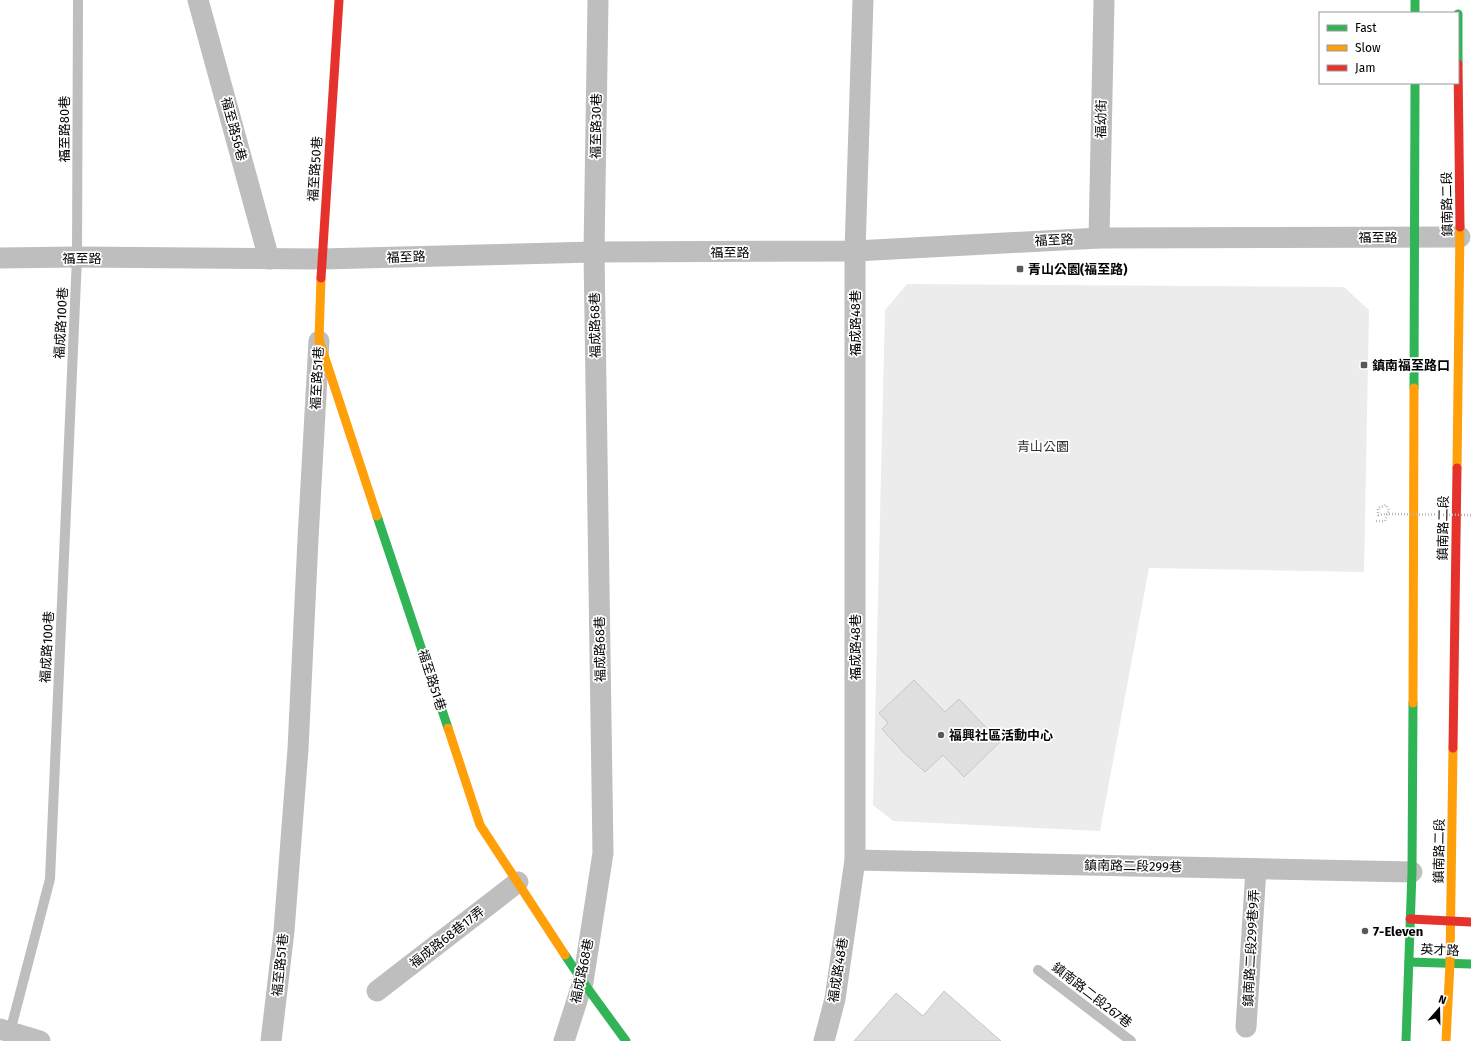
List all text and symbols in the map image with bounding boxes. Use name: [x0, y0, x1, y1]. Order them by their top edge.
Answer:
legend: [1319, 12, 1459, 84]
text: Fast: [1355, 21, 1377, 35]
text: Slow: [1355, 41, 1381, 55]
text: Jam: [1355, 61, 1375, 75]
street label: 福至路30巷: [588, 93, 604, 159]
street label: 福至路56巷: [218, 95, 250, 163]
street label: 福至路80巷: [57, 96, 72, 162]
street label: 福幼街: [1093, 99, 1109, 139]
street label: 福至路50巷: [305, 136, 325, 202]
street label: 鎮南路二段: [1439, 171, 1455, 237]
street label: 福至路: [1358, 230, 1398, 245]
street label: 福至路: [1034, 231, 1074, 249]
street label: 福至路: [710, 245, 750, 260]
street label: 福至路: [386, 249, 426, 265]
street label: 福至路: [62, 251, 102, 266]
place label: 青山公園(福至路): [1028, 262, 1127, 277]
marker: 青山公園(福至路): [1015, 264, 1025, 274]
street label: 福成路100巷: [52, 287, 70, 359]
street label: 福成路48巷: [848, 290, 863, 356]
street label: 福成路68巷: [587, 292, 603, 358]
street label: 福至路51巷: [308, 346, 326, 410]
place label: 鎮南福至路口: [1372, 358, 1450, 373]
marker: 鎮南福至路口: [1359, 360, 1369, 370]
park label: 青山公園: [1017, 439, 1069, 454]
street label: 鎮南路二段: [1435, 495, 1451, 561]
street label: 福成路100巷: [38, 611, 56, 683]
street label: 福成路48巷: [848, 614, 863, 680]
street label: 福成路68巷: [592, 616, 608, 682]
street label: 福至路51巷: [415, 647, 449, 713]
place label: 福興社區活動中心: [949, 728, 1053, 743]
marker: 福興社區活動中心: [936, 730, 946, 740]
street label: 鎮南路二段: [1431, 818, 1447, 884]
street label: 鎮南路二段299巷: [1084, 858, 1182, 874]
street label: 鎮南路二段299巷9弄: [1240, 889, 1262, 1007]
street label: 福成路68巷17弄: [407, 903, 487, 971]
place label: 7-Eleven: [1373, 924, 1423, 939]
marker: 7-Eleven: [1360, 926, 1370, 936]
street label: 福至路51巷: [269, 933, 291, 997]
street label: 福成路48巷: [825, 936, 851, 1004]
street label: 福成路68巷: [568, 937, 596, 1005]
street label: 英才路: [1420, 942, 1460, 958]
street label: 鎮南路二段267巷: [1049, 959, 1135, 1031]
north arrow: [1419, 989, 1459, 1029]
text: N: [1437, 993, 1448, 1007]

